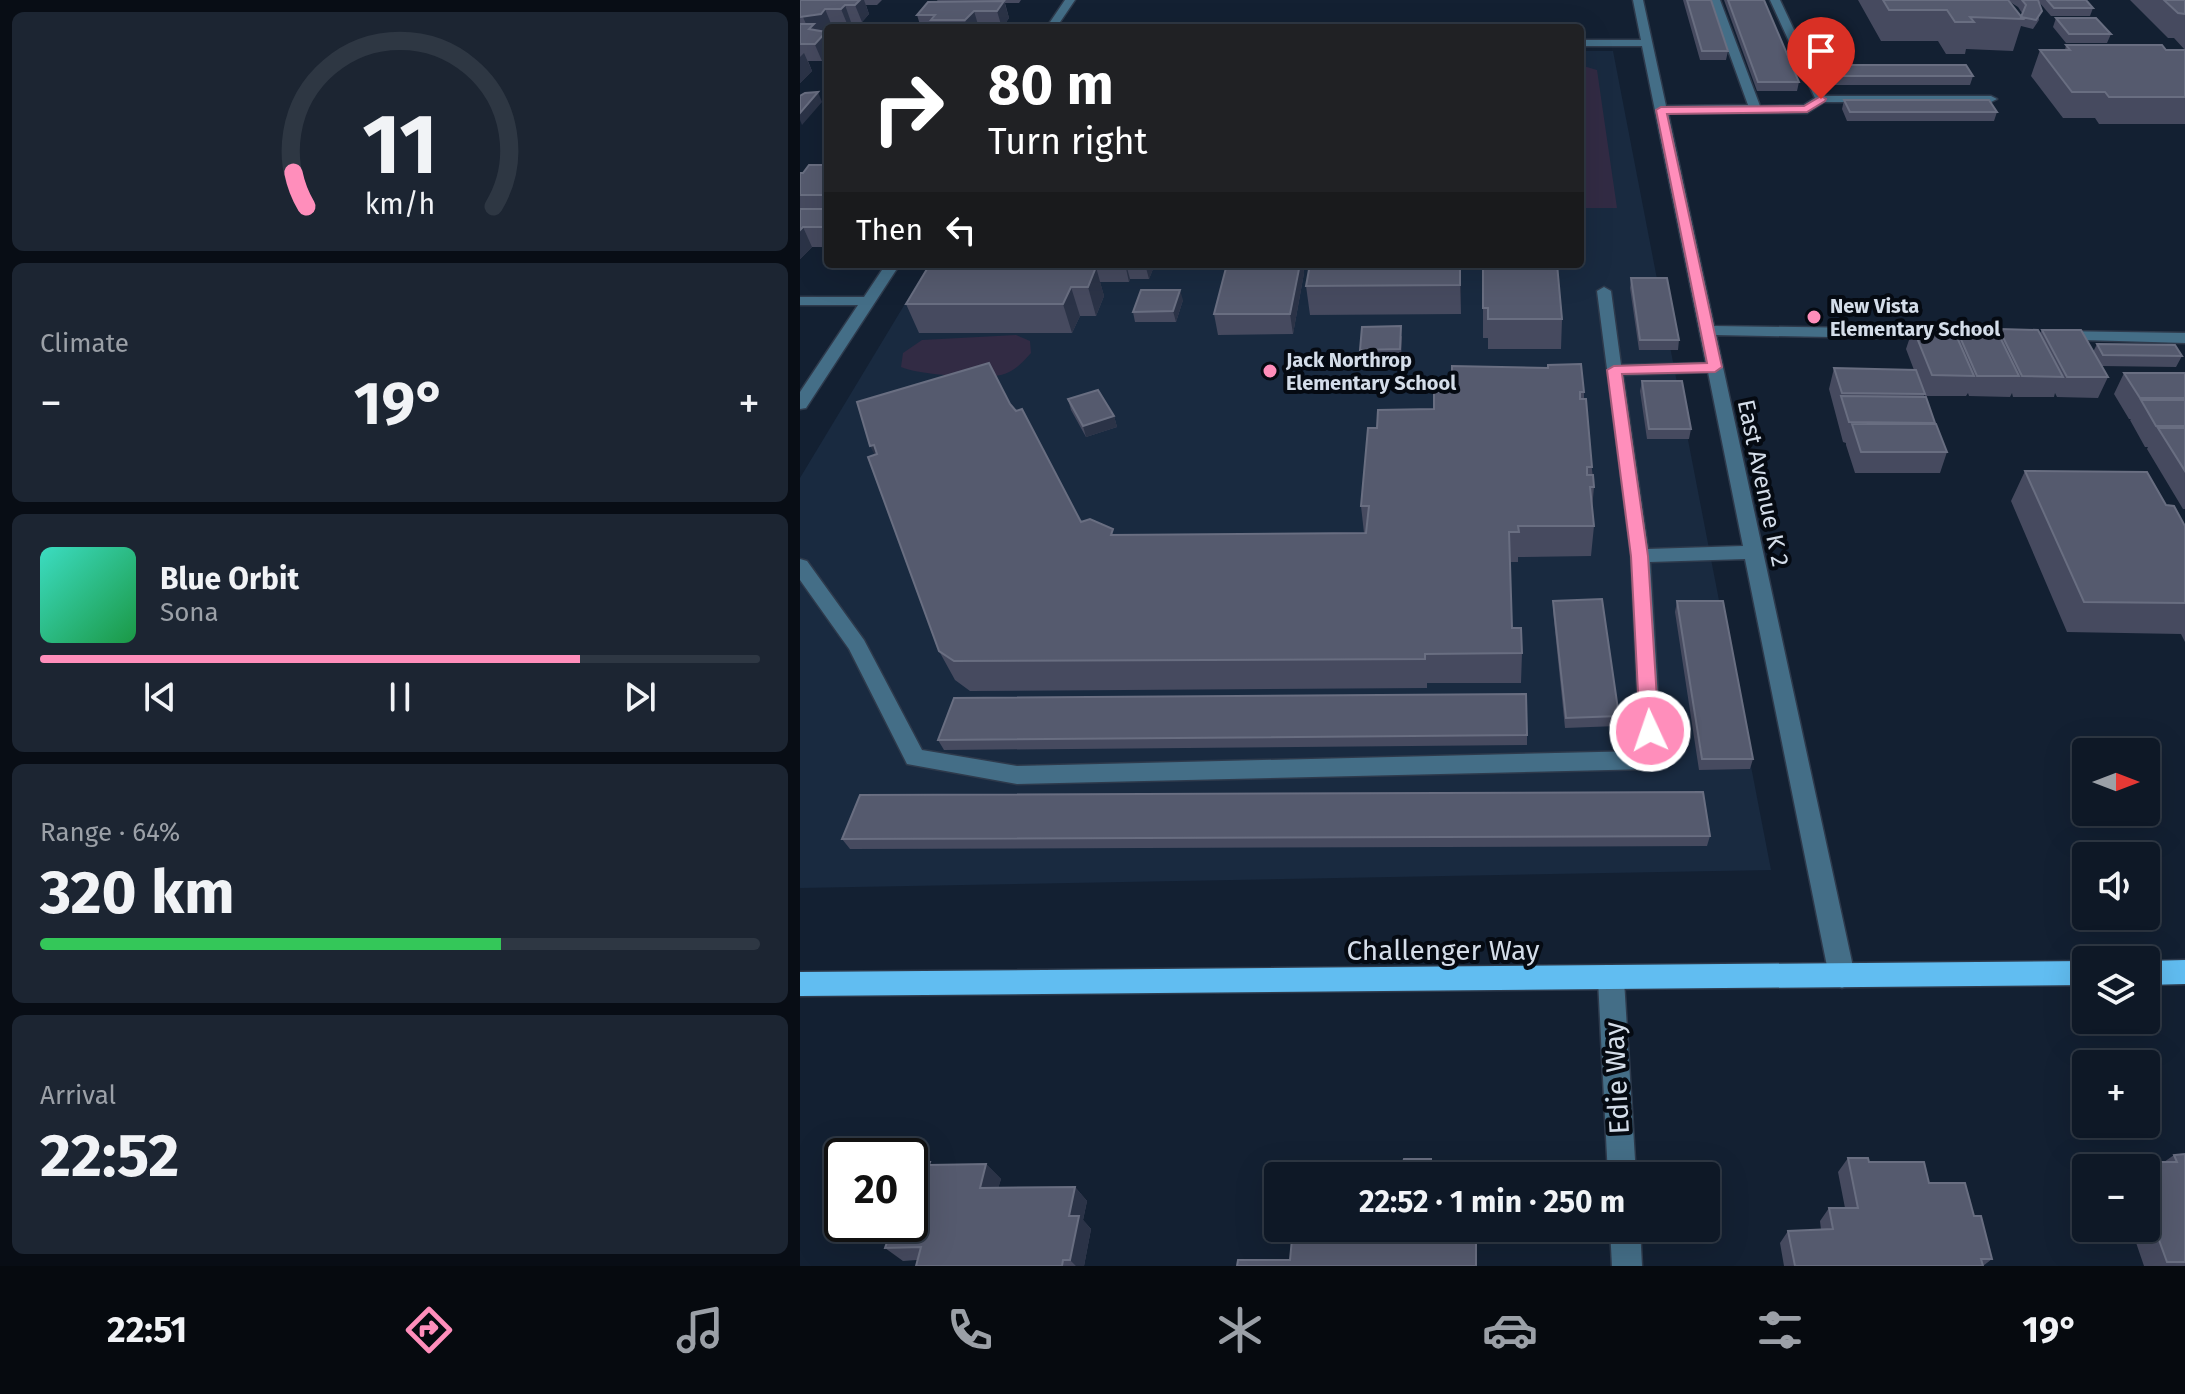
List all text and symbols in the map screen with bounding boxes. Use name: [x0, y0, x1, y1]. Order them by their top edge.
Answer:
pin: [1787, 17, 1855, 99]
icon: arrive: [1799, 29, 1843, 73]
text: 80 m: [988, 52, 1114, 119]
icon: right: [856, 56, 960, 160]
text: 11: [362, 95, 438, 195]
text: Turn right: [988, 120, 1148, 164]
text: km/h: [365, 188, 435, 223]
icon: left: [939, 208, 983, 252]
text: Then: [856, 212, 923, 248]
place label: New Vista Elementary School: [1830, 294, 2000, 341]
marker: New Vista Elementary School: [1805, 308, 1823, 326]
text: Climate: [40, 328, 129, 359]
place label: Jack Northrop Elementary School: [1285, 348, 1456, 395]
marker: Jack Northrop Elementary School: [1261, 362, 1279, 380]
text: 19°: [354, 368, 446, 440]
text: −: [40, 377, 62, 430]
text: +: [738, 377, 760, 430]
street label: East Avenue K 2: [1732, 397, 1794, 569]
text: Blue Orbit: [160, 561, 299, 597]
text: Sona: [160, 597, 219, 628]
icon: previous: [138, 675, 182, 719]
icon: pause: [378, 675, 422, 719]
icon: next: [618, 675, 662, 719]
position arrow: [1608, 689, 1692, 773]
north arrow: [2072, 738, 2160, 826]
map controls: [2072, 738, 2160, 1242]
text: Range · 64%: [40, 817, 180, 848]
button: sound: [2072, 842, 2160, 930]
text: 320 km: [40, 857, 235, 929]
street label: Challenger Way: [1346, 934, 1540, 967]
button: layers: [2072, 946, 2160, 1034]
street label: Edie Way: [1597, 1021, 1636, 1135]
button: +: [2072, 1050, 2160, 1138]
text: Arrival: [40, 1080, 116, 1111]
text: 22:52: [40, 1120, 179, 1192]
speed limit sign: 20: [824, 1138, 928, 1242]
button: −: [2072, 1154, 2160, 1242]
text: 22:52 · 1 min · 250 m: [1359, 1184, 1625, 1220]
icon: directions: [401, 1302, 457, 1358]
icon: music: [672, 1302, 728, 1358]
icon: phone: [942, 1302, 998, 1358]
icon: climate: [1212, 1302, 1268, 1358]
icon: car: [1482, 1302, 1538, 1358]
icon: filters: [1752, 1302, 1808, 1358]
text: 22:51: [107, 1308, 187, 1352]
text: 19°: [2022, 1308, 2078, 1352]

